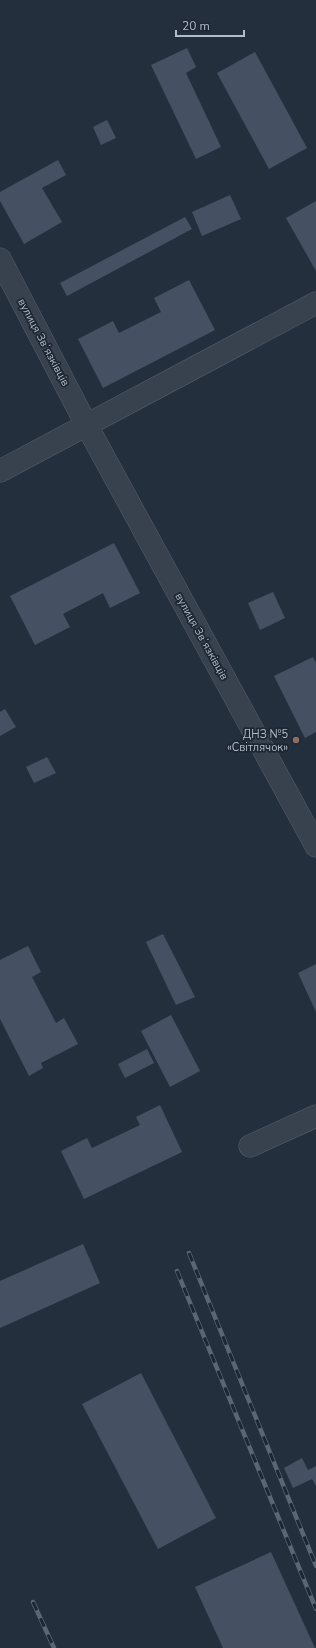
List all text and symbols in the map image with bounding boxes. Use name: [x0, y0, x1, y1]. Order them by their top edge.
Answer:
scale bar: [176, 12, 244, 38]
text: 20 m: [182, 18, 210, 34]
street label: вулиця Звʼязківців: [14, 296, 73, 389]
street label: вулиця Звʼязківців: [171, 590, 232, 682]
place label: ДНЗ №5 «Світлячок»: [227, 727, 288, 755]
marker: ДНЗ №5 «Світлячок»: [291, 735, 301, 745]

